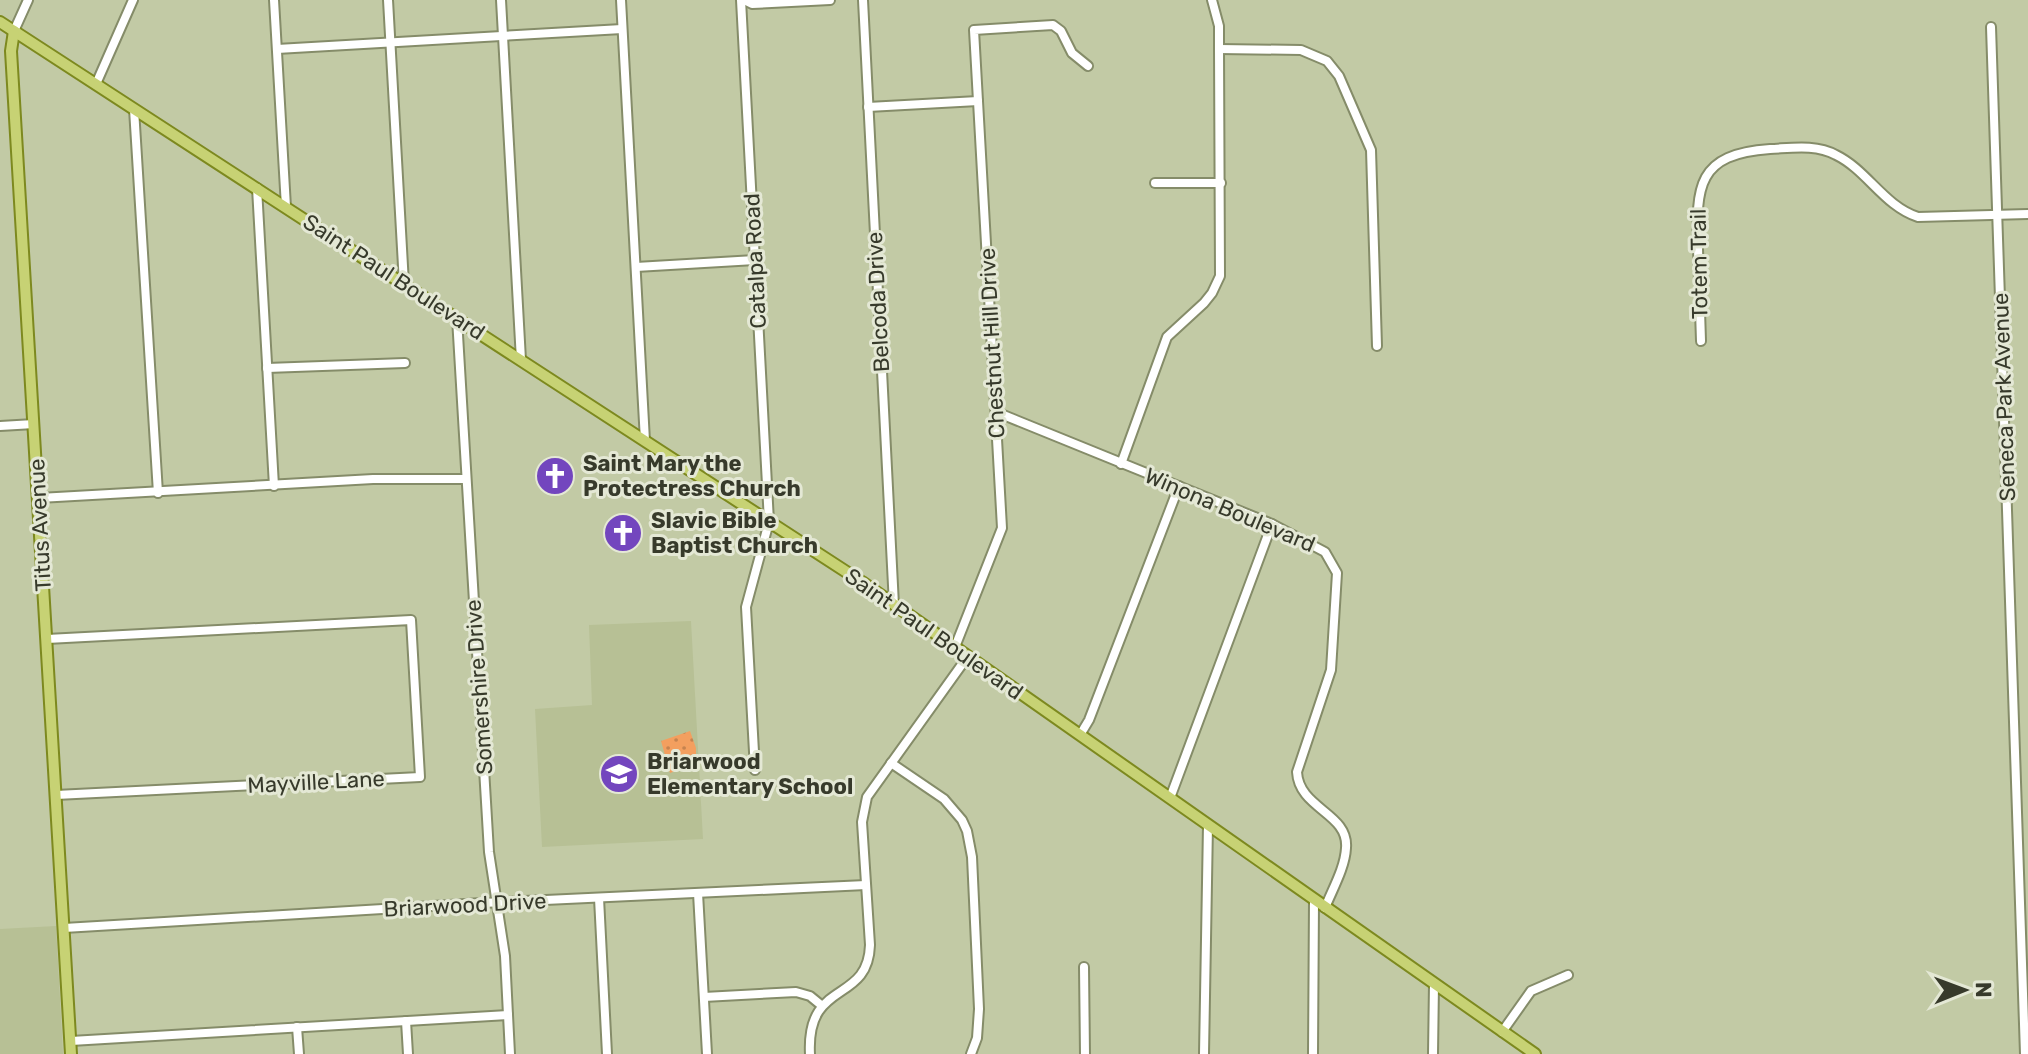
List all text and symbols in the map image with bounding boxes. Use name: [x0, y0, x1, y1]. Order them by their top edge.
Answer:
street label: Catalpa Road: [738, 193, 772, 329]
street label: Saint Paul Boulevard: [298, 208, 490, 346]
street label: Totem Trail: [1685, 209, 1713, 319]
street label: Belcoda Drive: [861, 231, 895, 373]
street label: Chestnut Hill Drive: [974, 247, 1010, 439]
street label: Seneca Park Avenue: [1987, 292, 2021, 502]
place label: Saint Mary the Protectress Church: [583, 450, 801, 502]
church icon: Saint Mary the Protectress Church: [534, 455, 576, 497]
street label: Titus Avenue: [23, 458, 57, 592]
street label: Winona Boulevard: [1141, 462, 1319, 558]
place label: Slavic Bible Baptist Church: [651, 507, 818, 559]
church icon: Slavic Bible Baptist Church: [602, 512, 644, 554]
street label: Saint Paul Boulevard: [840, 562, 1028, 706]
street label: Somershire Drive: [459, 599, 499, 775]
place label: Briarwood Elementary School: [647, 748, 853, 800]
school or university icon: Briarwood Elementary School: [598, 753, 640, 795]
street label: Mayville Lane: [247, 765, 385, 799]
street label: Briarwood Drive: [383, 887, 547, 923]
north arrow: [1924, 950, 2004, 1030]
text: N: [1970, 982, 1997, 998]

